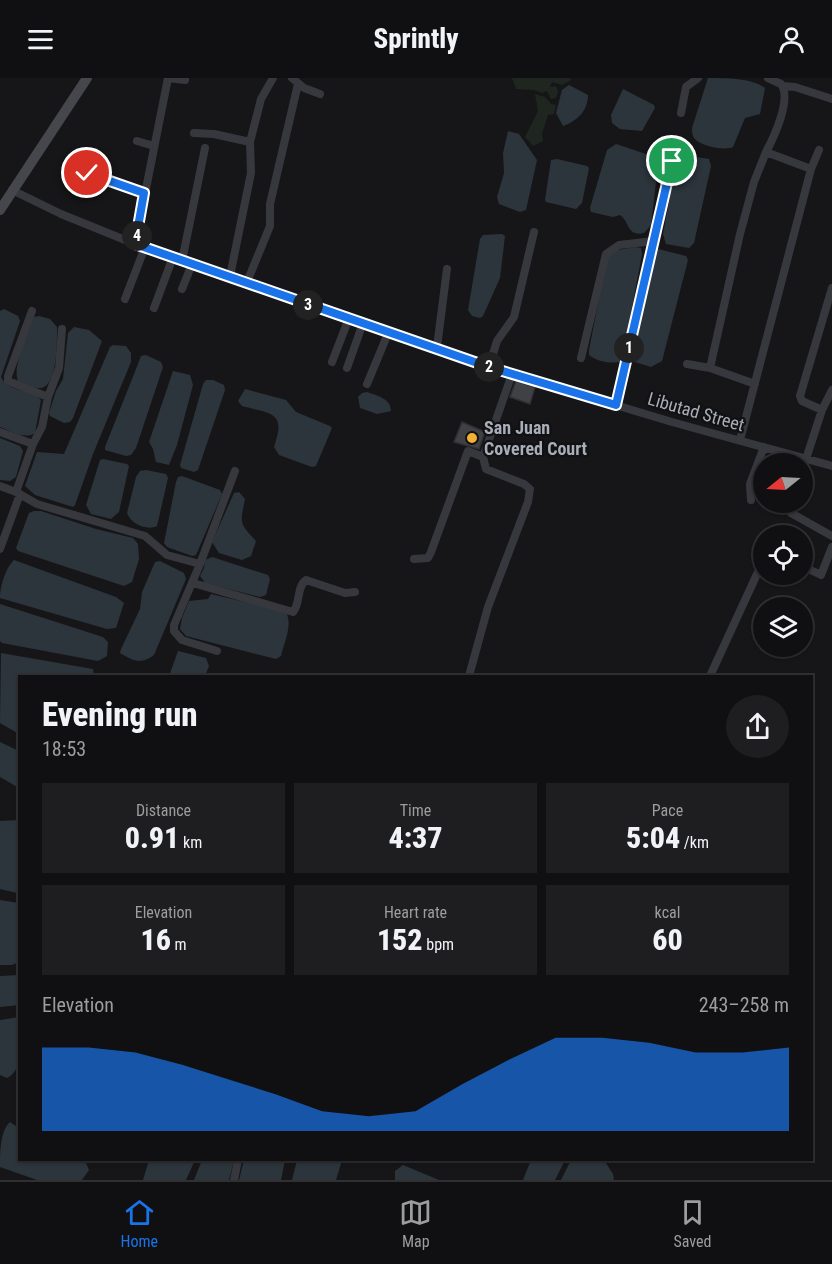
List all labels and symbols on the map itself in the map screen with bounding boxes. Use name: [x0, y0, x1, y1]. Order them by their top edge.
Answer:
pin: [646, 135, 697, 186]
pin: [61, 147, 112, 198]
pin: 4: [122, 221, 152, 251]
pin: 3: [293, 290, 323, 320]
pin: 1: [614, 333, 644, 363]
pin: 2: [474, 352, 504, 382]
street label: Libutad Street: [645, 388, 747, 435]
place label: San Juan Covered Court: [484, 417, 588, 459]
marker: San Juan Covered Court: [465, 431, 479, 445]
north arrow: [753, 453, 813, 513]

